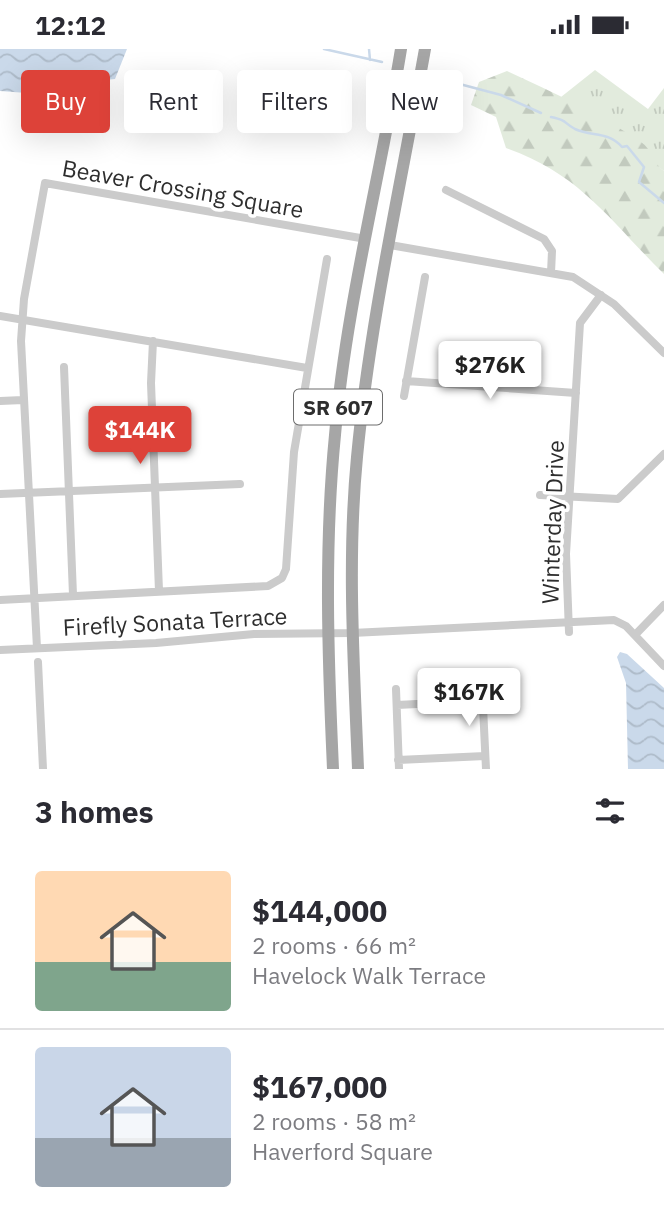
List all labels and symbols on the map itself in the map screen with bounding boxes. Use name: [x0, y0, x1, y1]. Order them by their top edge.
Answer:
street label: Beaver Crossing Square: [60, 152, 306, 224]
pin: $276K: [441, 341, 539, 401]
road number: SR 607: [294, 389, 382, 425]
pin: $144K: [91, 407, 189, 466]
street label: Winterday Drive: [534, 440, 570, 604]
street label: Firefly Sonata Terrace: [62, 600, 288, 642]
pin: $167K: [420, 669, 518, 728]

